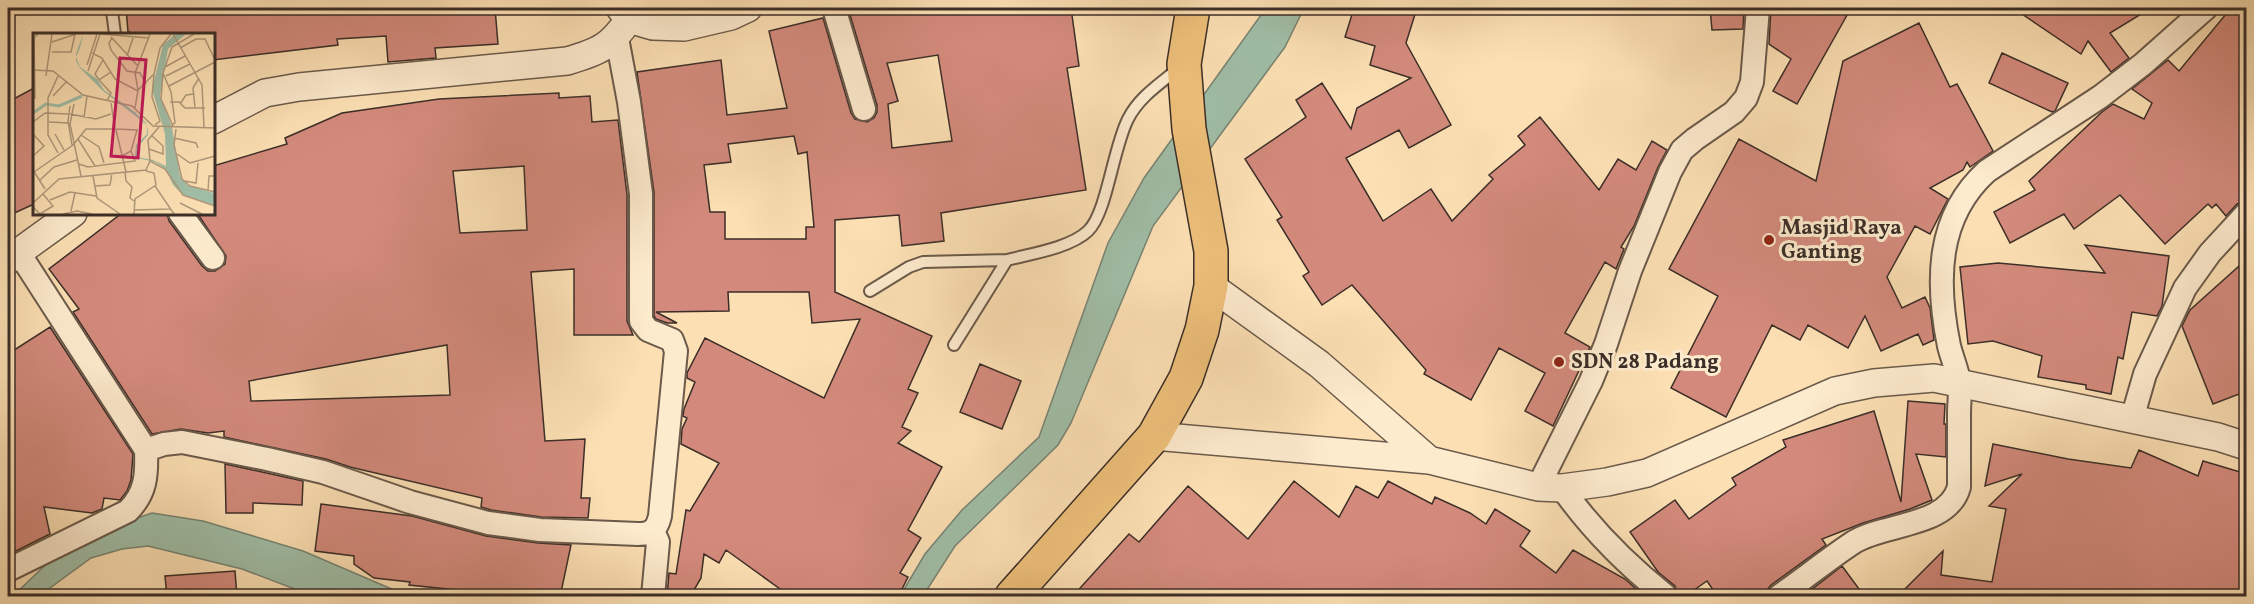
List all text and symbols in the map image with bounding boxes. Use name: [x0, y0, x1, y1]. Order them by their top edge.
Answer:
inset map: [33, 33, 214, 214]
place label: Masjid Raya Ganting: [1781, 214, 1902, 267]
marker: Masjid Raya Ganting: [1762, 233, 1776, 247]
place label: SDN 28 Padang: [1571, 348, 1719, 377]
marker: SDN 28 Padang: [1552, 355, 1566, 369]

